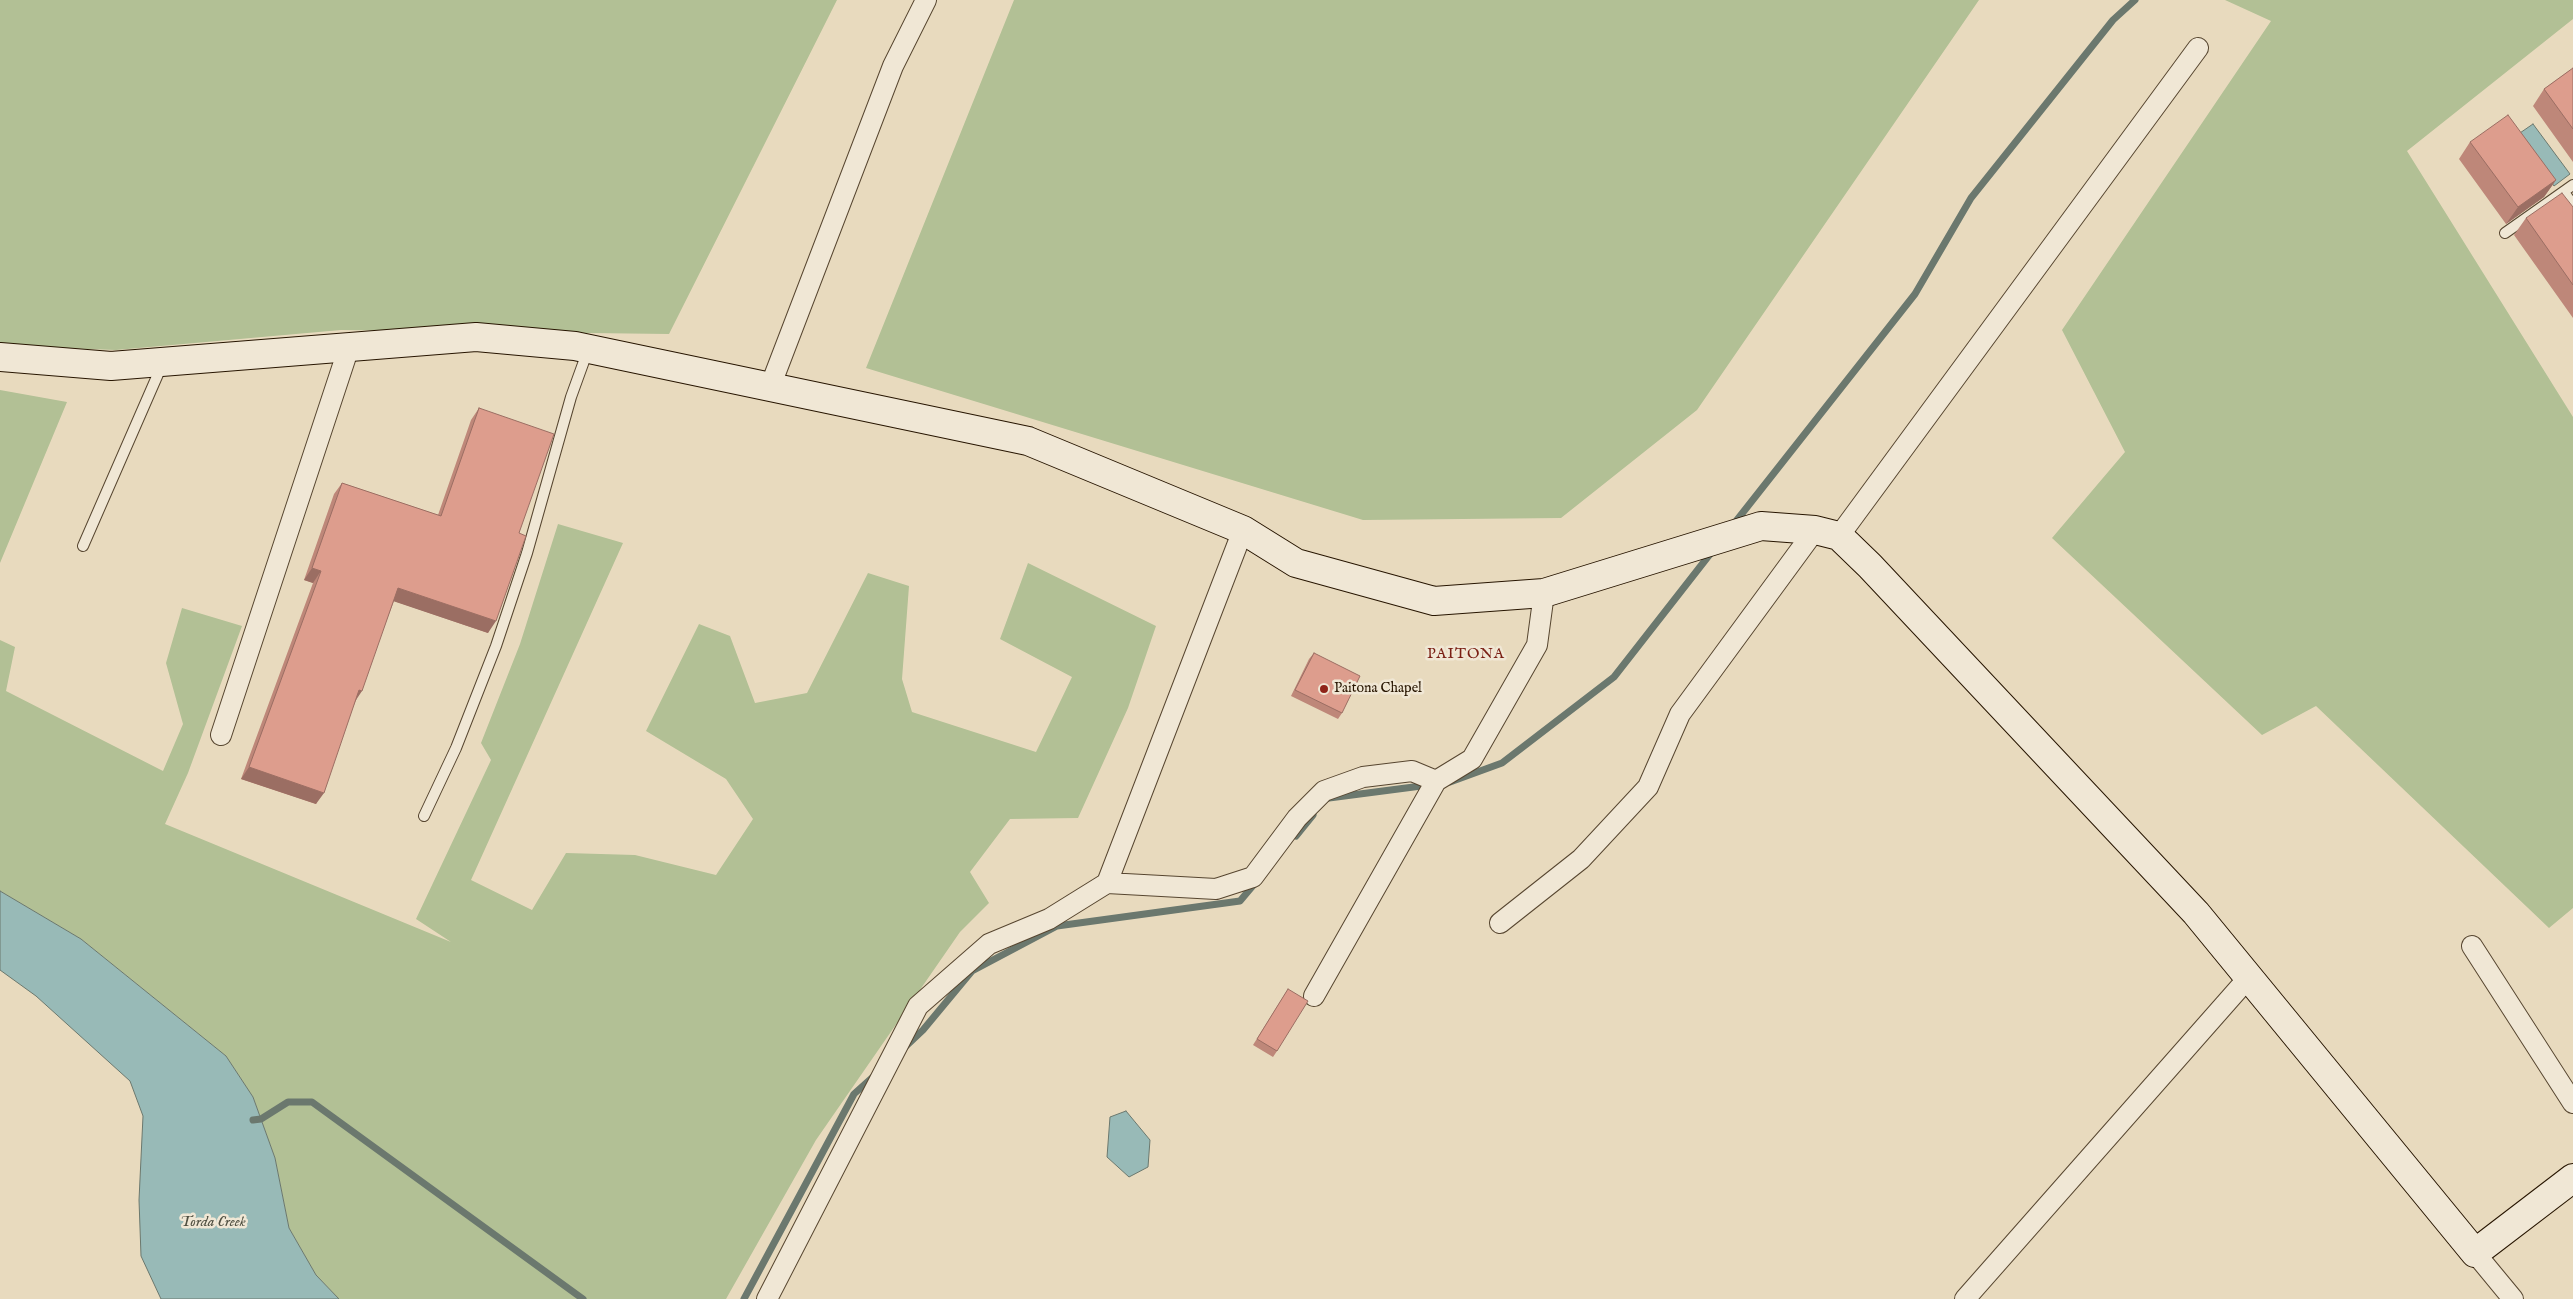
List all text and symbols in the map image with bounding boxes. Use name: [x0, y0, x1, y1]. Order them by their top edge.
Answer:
district label: PAITONA: [1426, 646, 1506, 664]
place label: Paitona Chapel: [1334, 681, 1422, 697]
marker: Paitona Chapel: [1318, 683, 1330, 695]
water label: Torda Creek: [180, 1214, 246, 1232]

